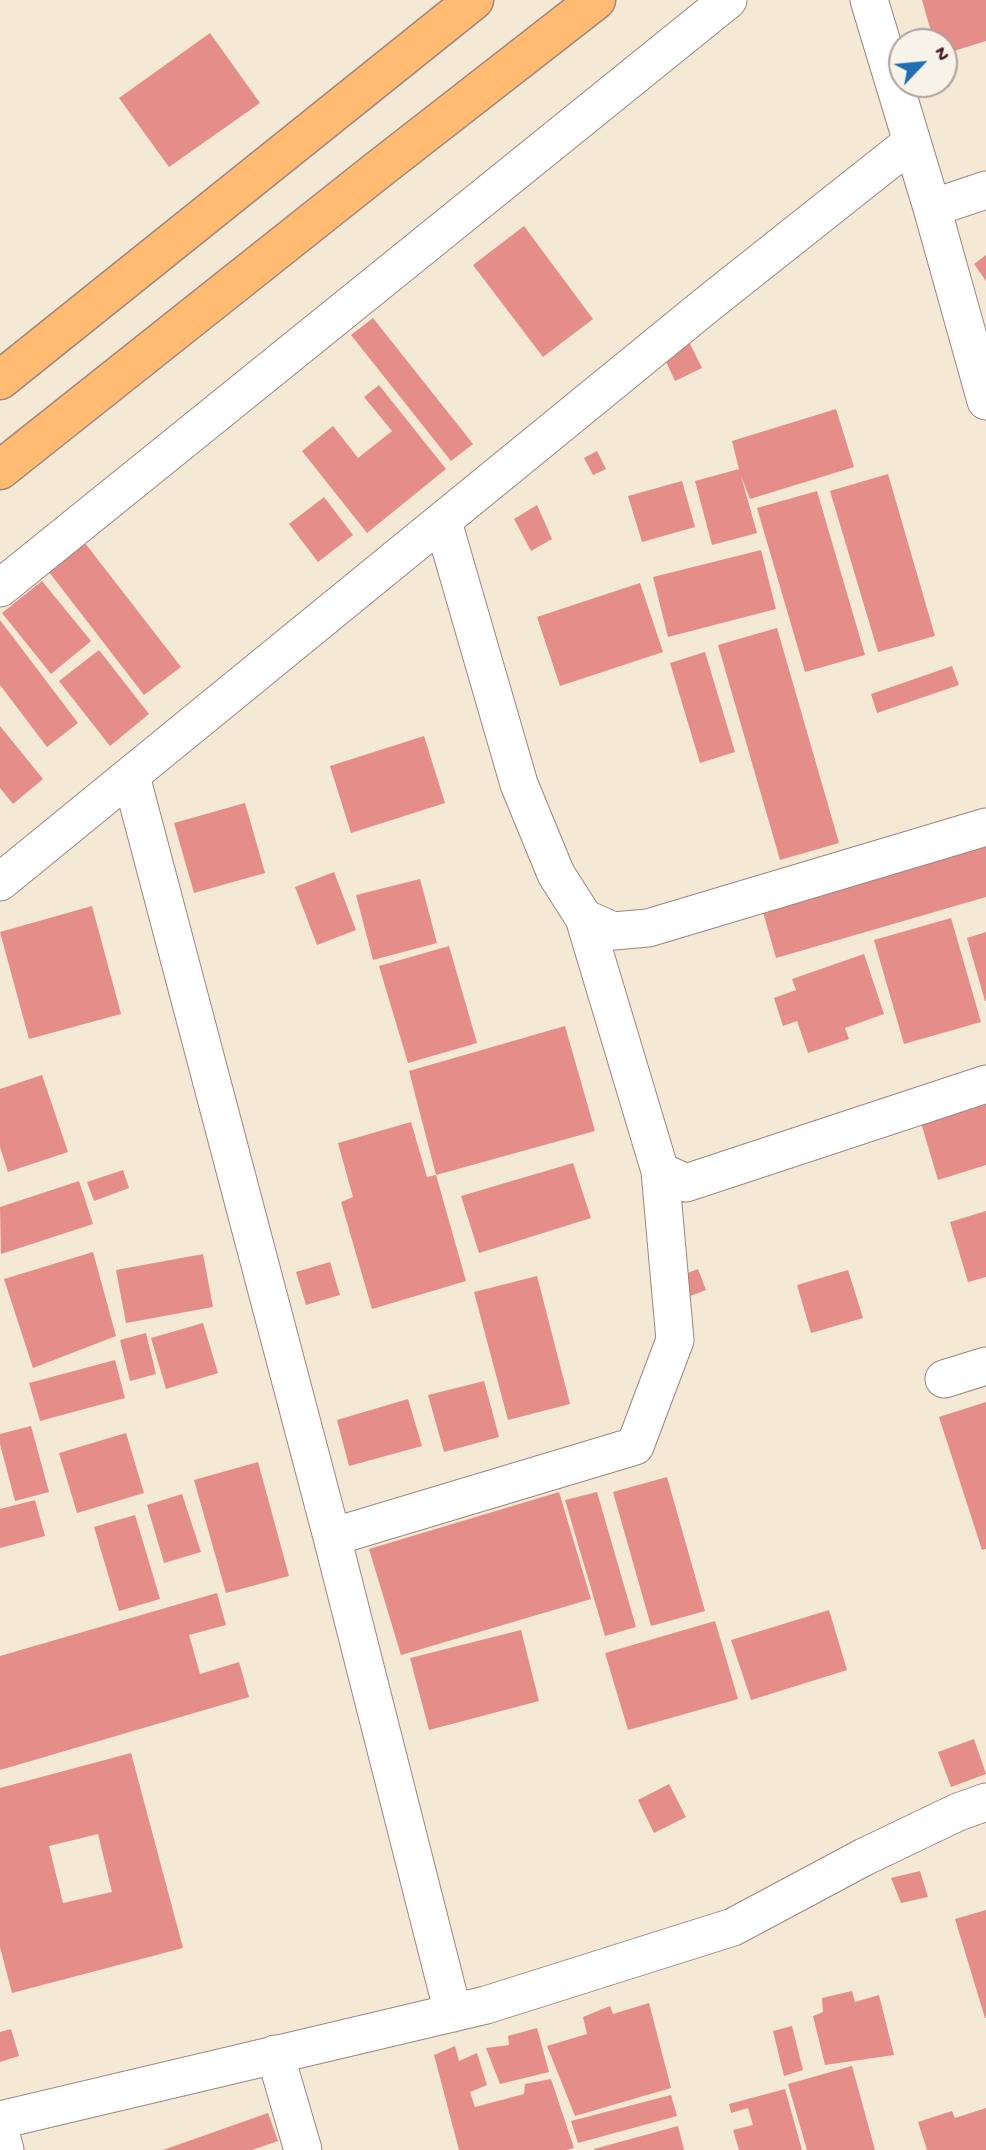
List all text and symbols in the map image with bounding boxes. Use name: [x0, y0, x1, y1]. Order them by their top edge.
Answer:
north arrow: [888, 28, 958, 98]
text: N: [927, 44, 954, 65]

